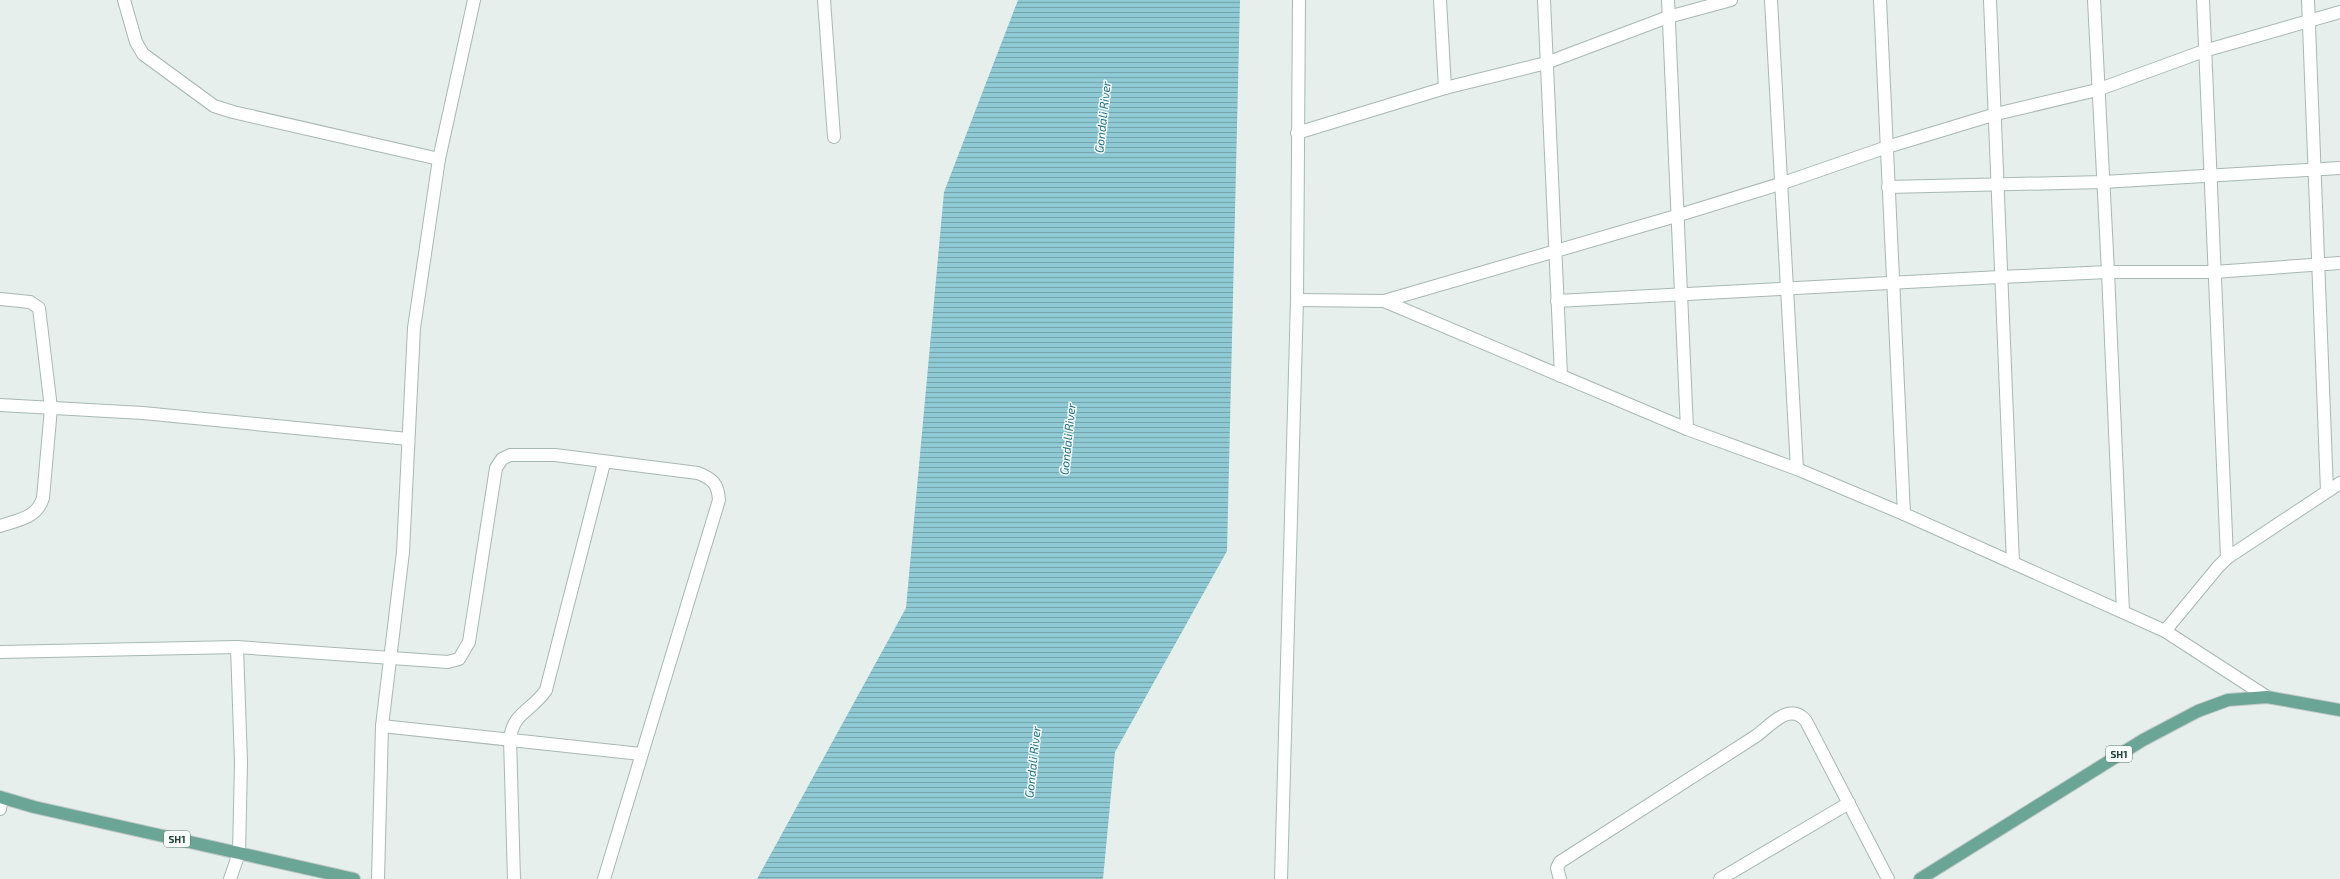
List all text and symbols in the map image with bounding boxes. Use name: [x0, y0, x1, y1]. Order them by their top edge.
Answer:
water label: Gondali River: [1091, 80, 1113, 154]
water label: Gondali River: [1056, 402, 1078, 476]
water label: Gondali River: [1021, 725, 1043, 799]
road number: SH1: [2106, 746, 2132, 762]
road number: SH1: [164, 831, 190, 847]

